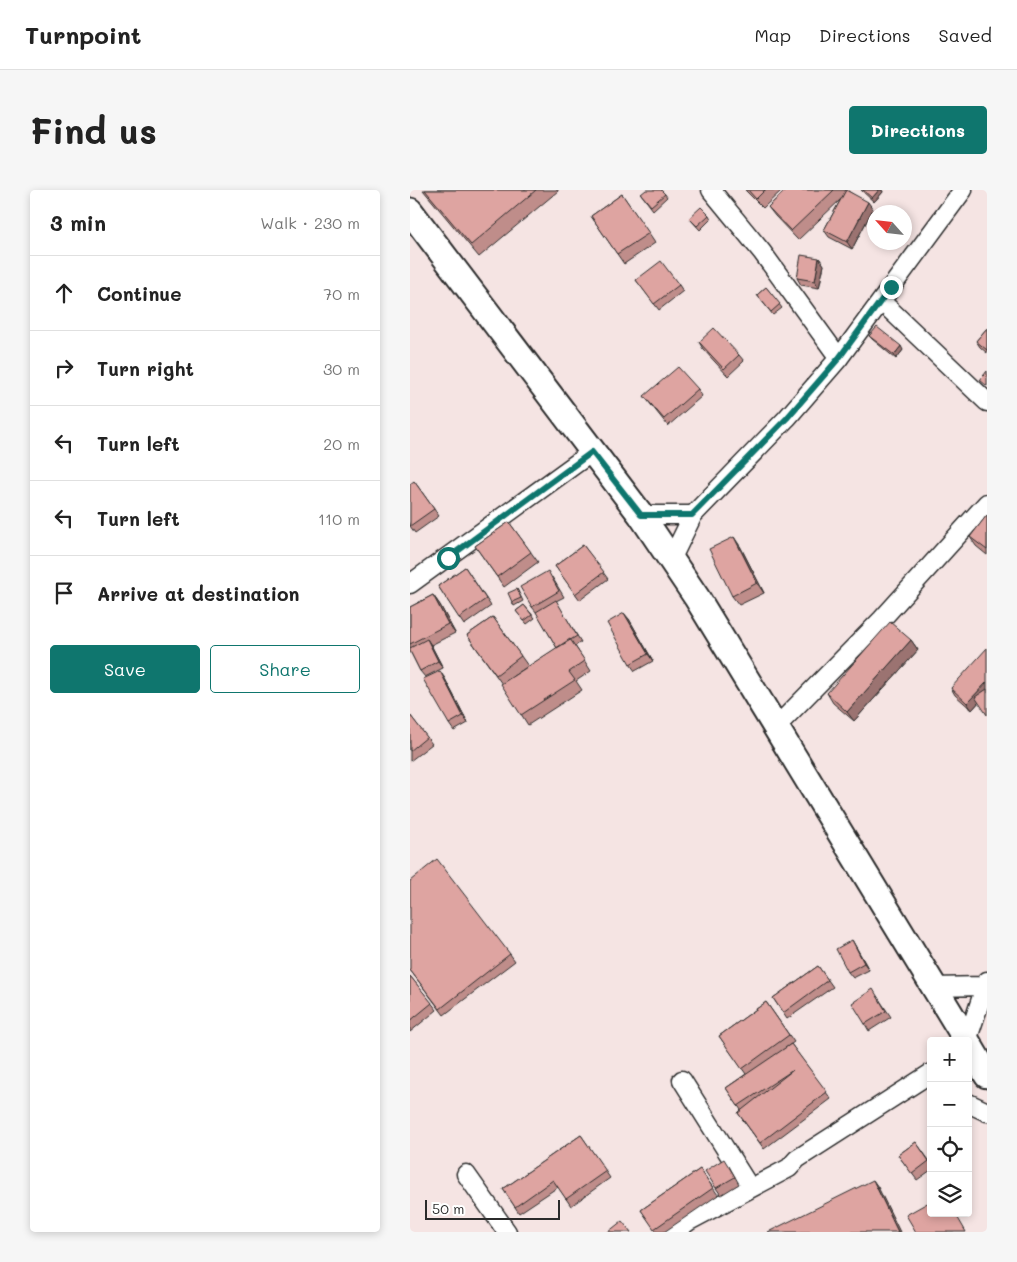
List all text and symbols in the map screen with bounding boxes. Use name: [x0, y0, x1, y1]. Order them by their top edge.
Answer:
text: Turnpoint: [25, 19, 141, 50]
text: Map: [754, 23, 791, 47]
text: Directions: [819, 23, 911, 47]
text: Saved: [939, 23, 992, 47]
button: Directions: [849, 106, 987, 154]
text: Find us: [30, 107, 157, 153]
north arrow: [867, 205, 912, 250]
text: 3 min: [50, 209, 106, 236]
text: Walk · 230 m: [260, 212, 360, 233]
route end: [880, 276, 903, 299]
icon: ahead: [50, 279, 78, 307]
text: Continue: [97, 281, 182, 306]
text: 70 m: [323, 283, 360, 304]
icon: right: [50, 354, 78, 382]
text: Turn right: [97, 356, 194, 381]
text: 30 m: [323, 358, 360, 379]
icon: left: [50, 429, 78, 457]
text: Turn left: [97, 431, 180, 456]
text: 20 m: [323, 433, 360, 454]
icon: left: [50, 504, 78, 532]
text: Turn left: [97, 506, 180, 531]
text: 110 m: [318, 508, 360, 529]
route start: [437, 547, 460, 570]
icon: arrive: [50, 579, 78, 607]
text: Arrive at destination: [97, 581, 300, 606]
button: Save: [50, 645, 200, 693]
button: Share: [210, 645, 360, 693]
map controls: [927, 1037, 972, 1217]
button: +: [927, 1037, 972, 1082]
button: −: [927, 1082, 972, 1127]
button: locate: [927, 1127, 972, 1172]
button: layers: [927, 1172, 972, 1217]
scale bar: [425, 1197, 560, 1220]
text: 50 m: [432, 1199, 464, 1218]

